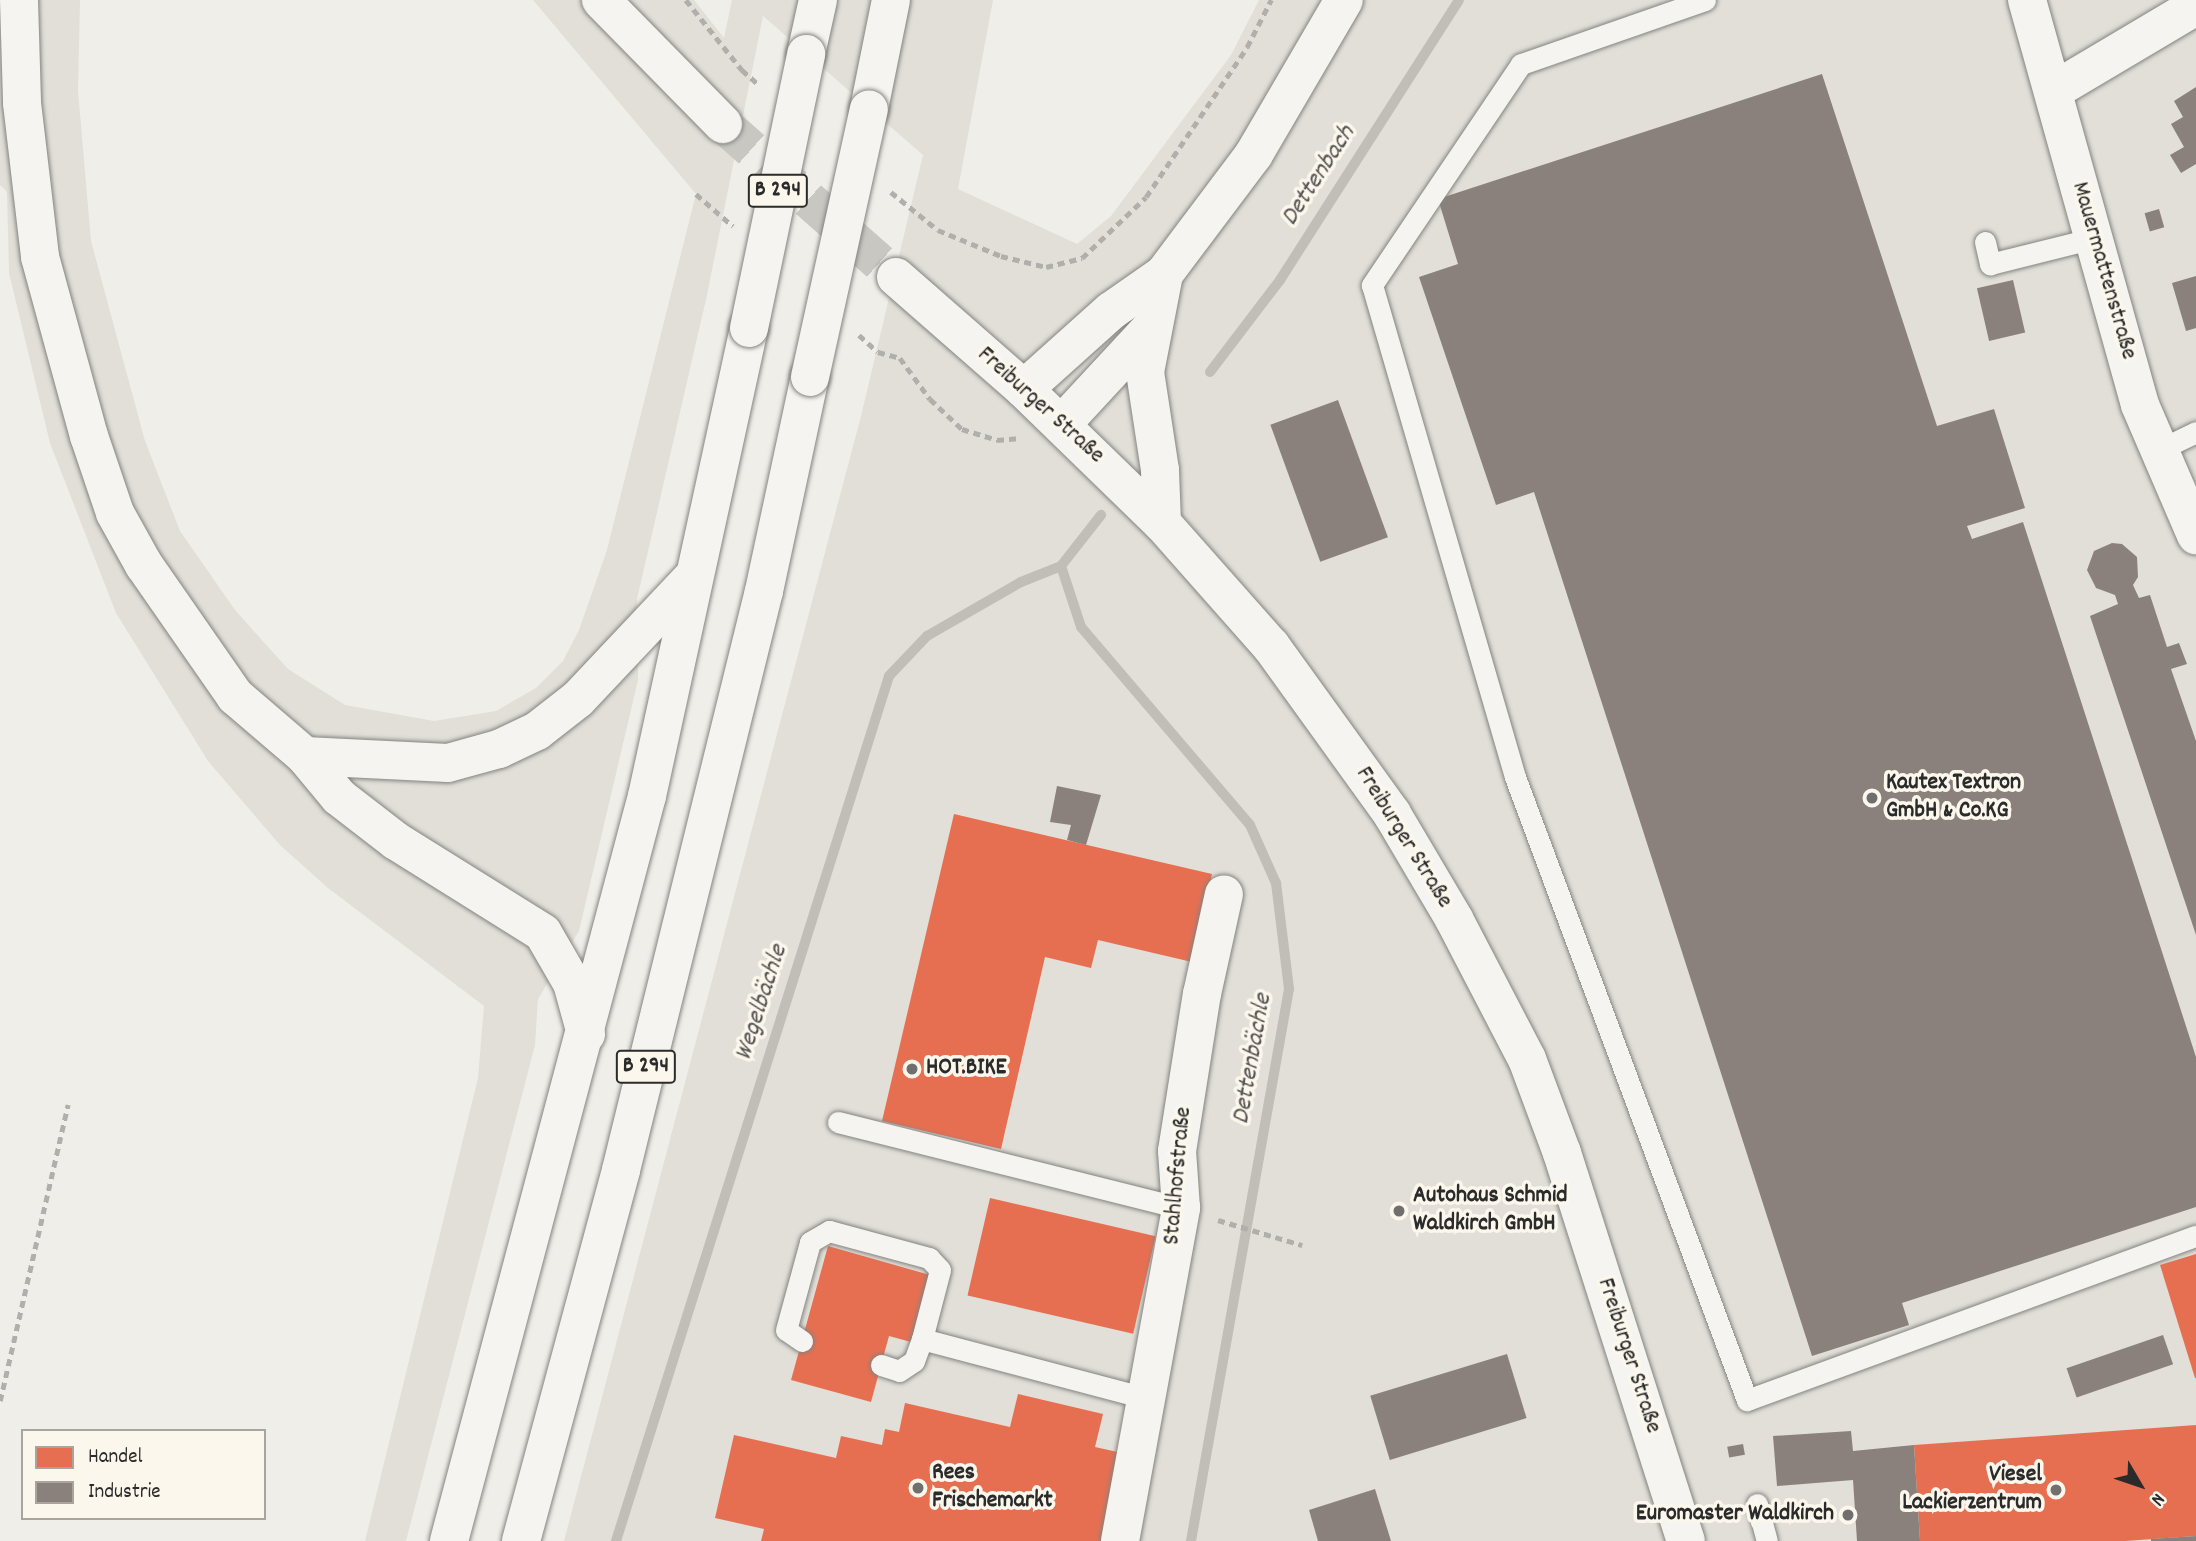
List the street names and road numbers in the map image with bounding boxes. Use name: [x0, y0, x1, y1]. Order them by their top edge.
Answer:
road number: B 294: [746, 172, 810, 210]
street label: Mauermattenstraße: [2064, 179, 2142, 363]
street label: Freiburger Straße: [970, 341, 1110, 471]
street label: Freiburger Straße: [1348, 762, 1458, 914]
road number: B 294: [614, 1048, 678, 1086]
street label: Stahlhofstraße: [1159, 1106, 1199, 1246]
street label: Freiburger Straße: [1589, 1275, 1667, 1437]

